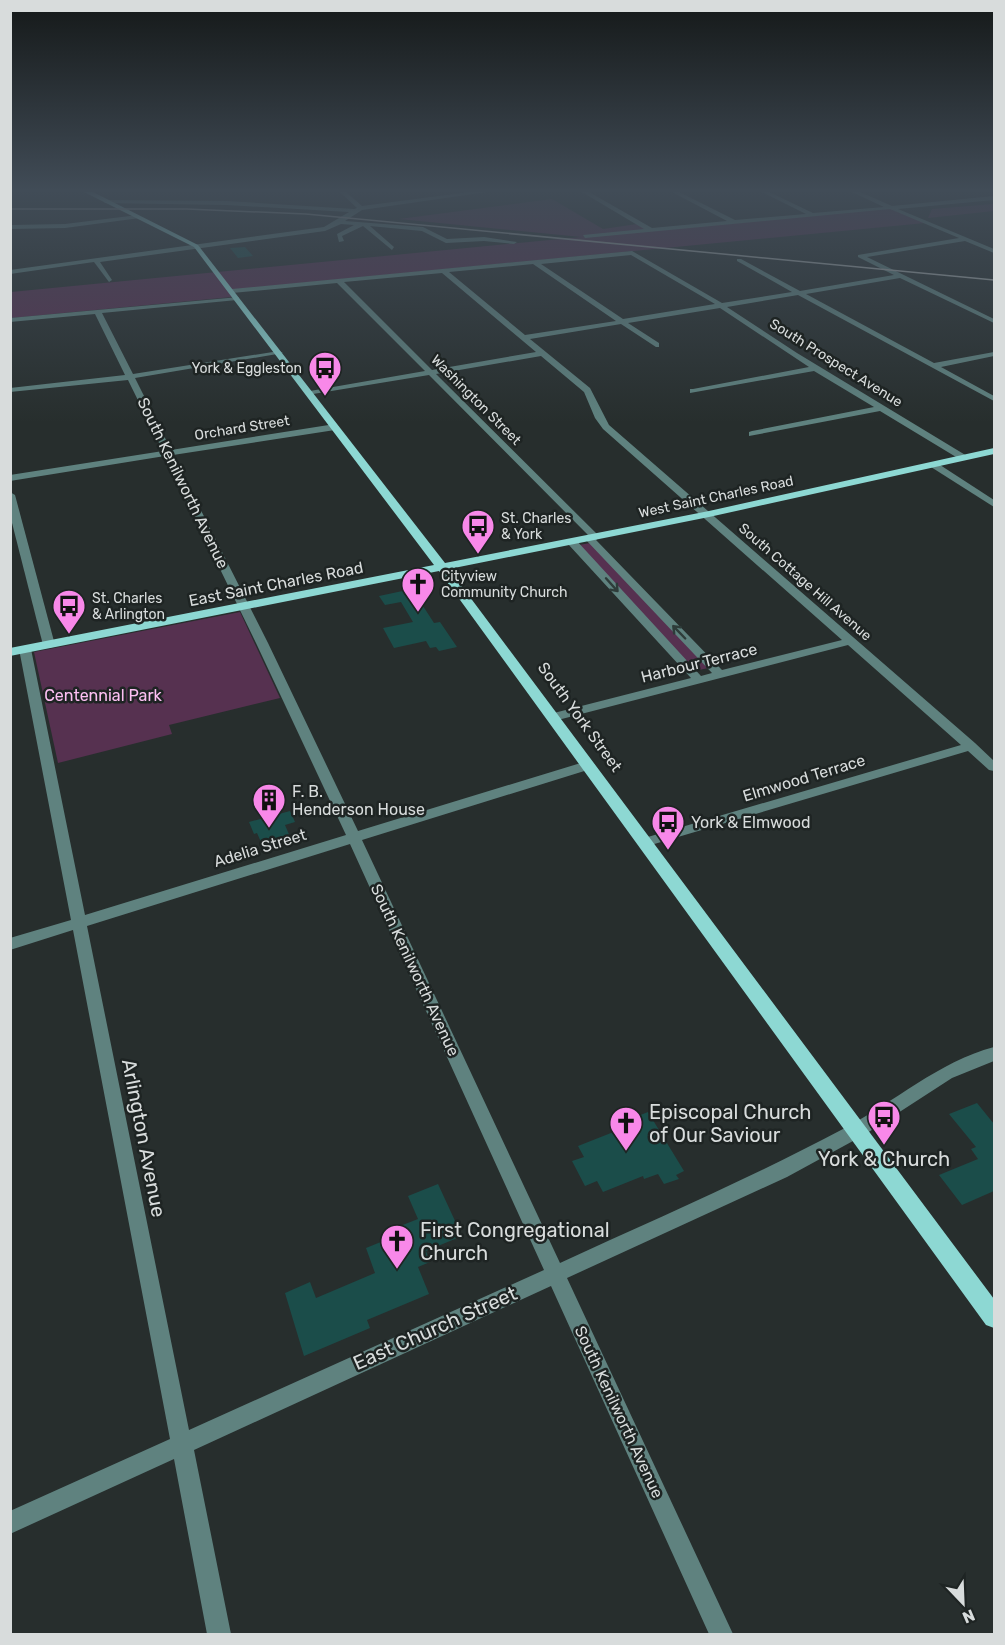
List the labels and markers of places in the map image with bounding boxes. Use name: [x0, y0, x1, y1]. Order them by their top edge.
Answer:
bus stop icon: York & Eggleston: [307, 350, 343, 397]
place label: York & Eggleston: [192, 360, 302, 377]
bus stop icon: St. Charles & York: [460, 508, 496, 555]
place label: St. Charles & York: [501, 510, 571, 543]
church icon: Cityview Community Church: [400, 566, 436, 613]
place label: Cityview Community Church: [441, 568, 568, 601]
bus stop icon: St. Charles & Arlington: [51, 588, 87, 635]
place label: St. Charles & Arlington: [92, 590, 165, 623]
building icon: F. B. Henderson House: [251, 782, 287, 829]
place label: F. B. Henderson House: [292, 782, 425, 819]
bus stop icon: York & Elmwood: [650, 804, 686, 851]
place label: York & Elmwood: [691, 813, 811, 832]
bus stop icon: York & Church: [866, 1099, 902, 1146]
place label: Episcopal Church of Our Saviour: [649, 1100, 812, 1147]
church icon: Episcopal Church of Our Saviour: [608, 1105, 644, 1152]
place label: York & Church: [818, 1147, 950, 1171]
place label: First Congregational Church: [420, 1218, 610, 1265]
church icon: First Congregational Church: [379, 1223, 415, 1270]

